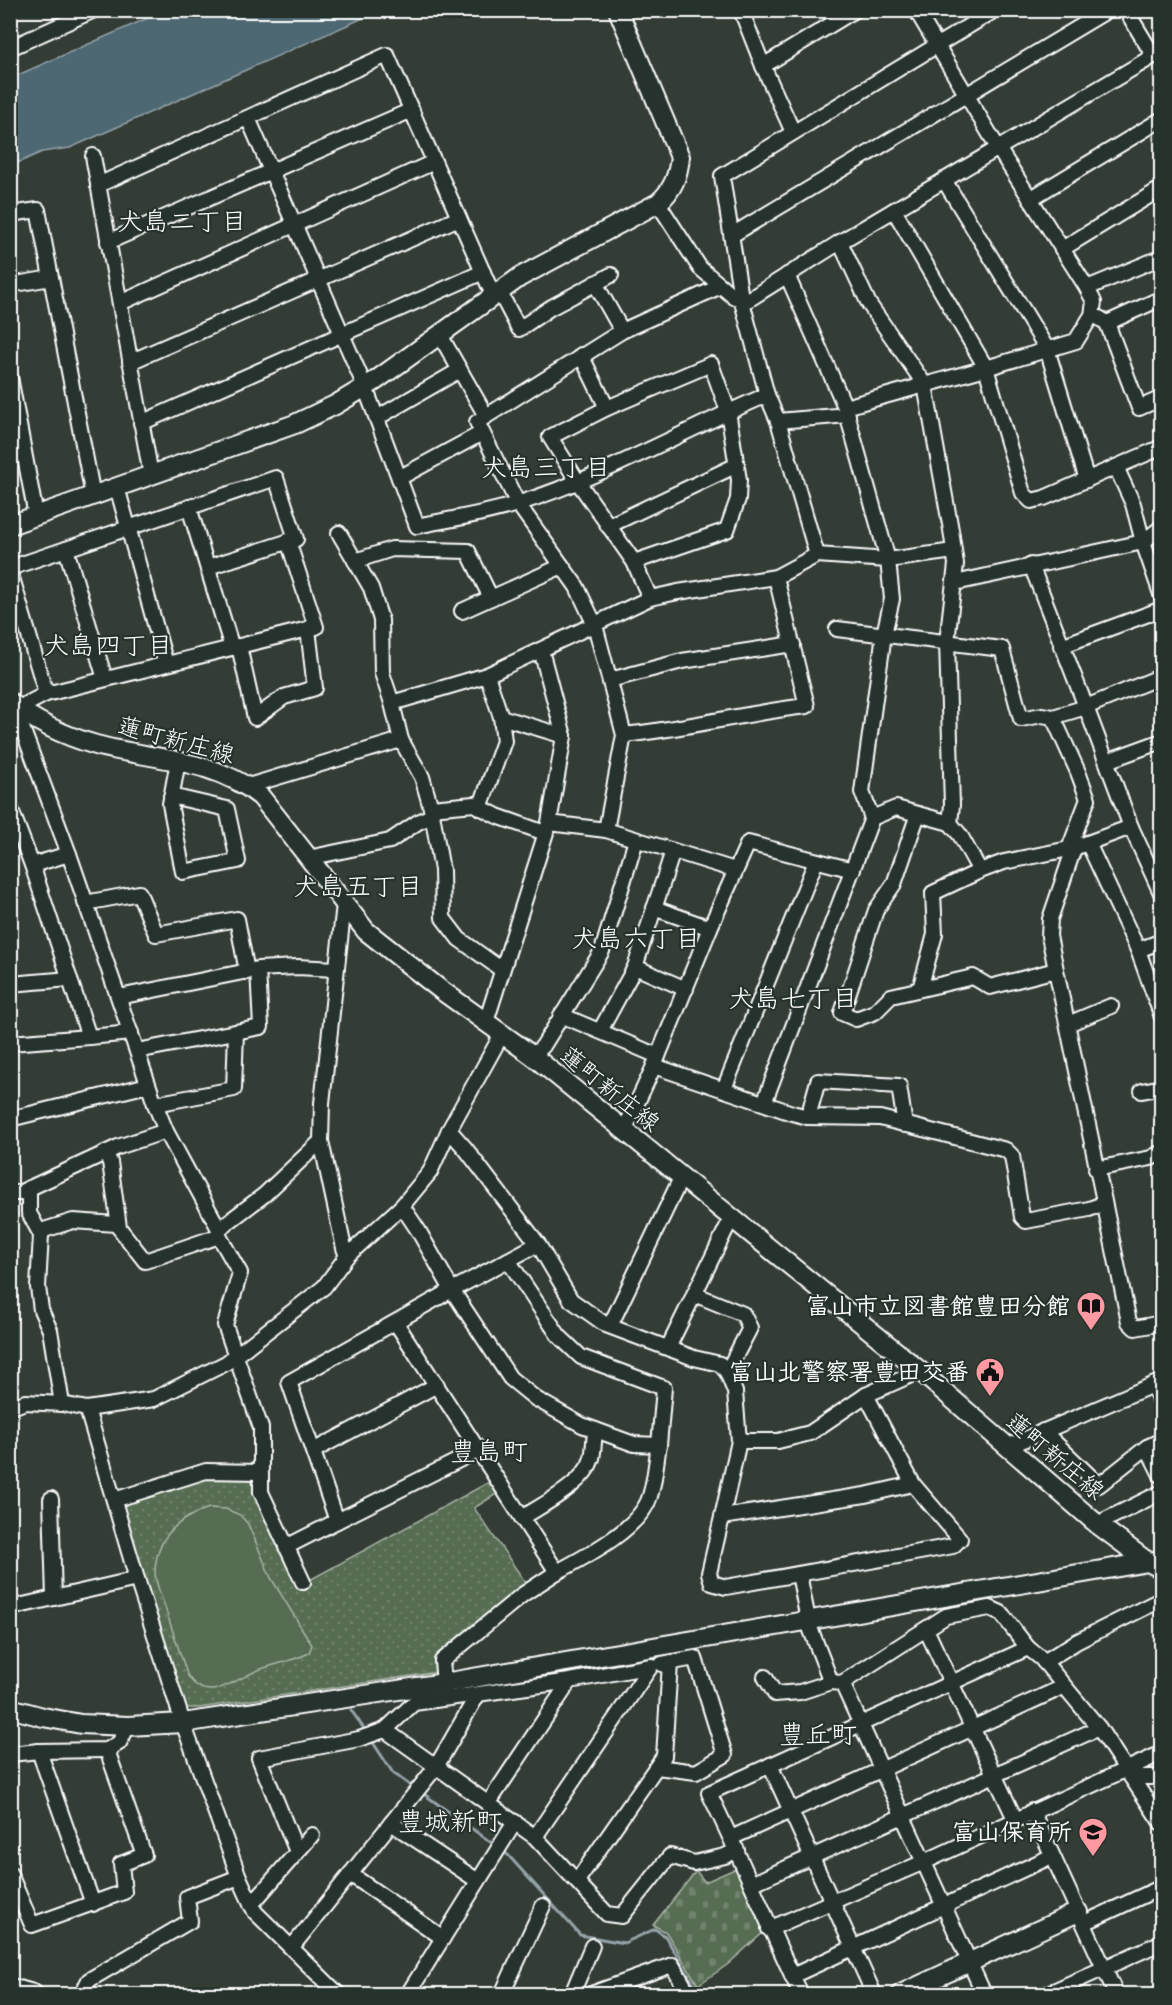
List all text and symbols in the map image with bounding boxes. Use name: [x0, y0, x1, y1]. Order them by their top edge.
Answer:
district label: 犬島二丁目: [117, 205, 247, 238]
district label: 犬島三丁目: [481, 451, 611, 484]
district label: 犬島四丁目: [43, 629, 173, 662]
street label: 蓮町新庄線: [114, 710, 238, 770]
district label: 犬島五丁目: [293, 870, 423, 903]
district label: 犬島六丁目: [571, 922, 701, 955]
district label: 犬島七丁目: [728, 982, 858, 1015]
street label: 蓮町新庄線: [554, 1040, 666, 1138]
library icon: 富山市立図書館豊田分館: [1075, 1290, 1107, 1332]
place label: 富山市立図書館豊田分館: [806, 1291, 1070, 1321]
public building icon: 富山北警察署豊田交番: [974, 1356, 1006, 1398]
place label: 富山北警察署豊田交番: [729, 1357, 969, 1387]
street label: 蓮町新庄線: [999, 1406, 1111, 1506]
district label: 豊島町: [450, 1435, 528, 1468]
district label: 豊丘町: [779, 1718, 857, 1751]
district label: 豊城新町: [398, 1805, 502, 1838]
school or university icon: 富山保育所: [1077, 1816, 1109, 1858]
place label: 富山保育所: [952, 1817, 1072, 1847]

